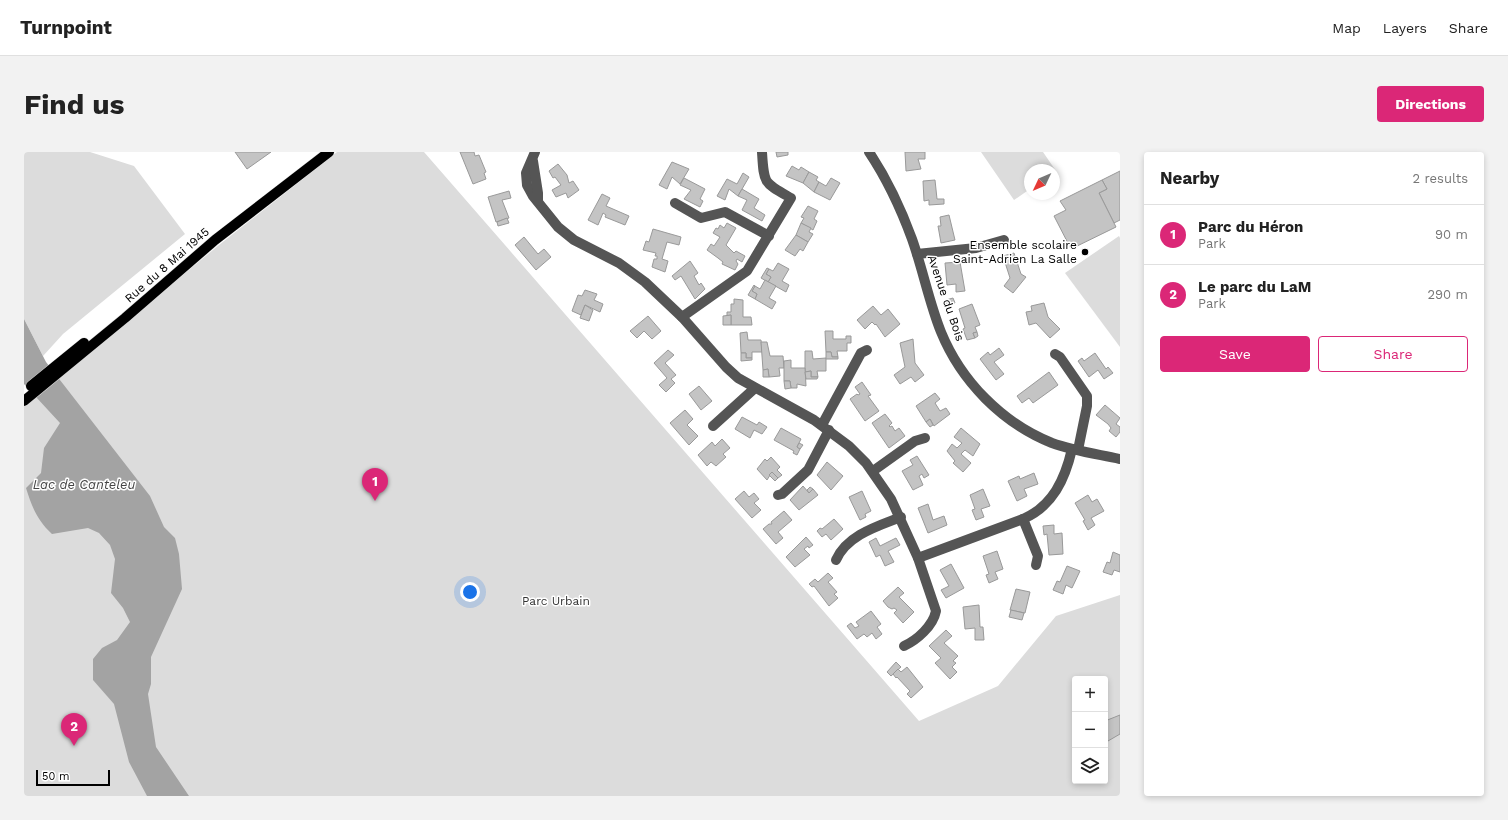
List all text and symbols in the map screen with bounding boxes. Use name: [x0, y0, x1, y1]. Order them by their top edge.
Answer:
text: Turnpoint: [20, 16, 112, 39]
text: Map: [1332, 20, 1361, 36]
text: Layers: [1383, 20, 1427, 36]
text: Share: [1449, 20, 1488, 36]
button: Directions: [1377, 86, 1484, 122]
text: Find us: [24, 88, 124, 121]
north arrow: [1024, 164, 1060, 200]
text: Nearby: [1160, 168, 1219, 188]
text: 2 results: [1413, 171, 1468, 186]
text: Parc du Héron: [1198, 218, 1303, 236]
street label: Rue du 8 Mai 1945: [122, 225, 212, 305]
text: 1: [1170, 227, 1176, 242]
text: 90 m: [1435, 227, 1468, 242]
text: Park: [1198, 236, 1226, 251]
place label: Ensemble scolaire Saint-Adrien La Salle: [953, 238, 1077, 266]
marker: Ensemble scolaire Saint-Adrien La Salle: [1080, 247, 1090, 257]
street label: Avenue du Bois: [925, 253, 967, 343]
text: Le parc du LaM: [1198, 278, 1311, 296]
text: 2: [1169, 287, 1177, 302]
text: 290 m: [1427, 287, 1468, 302]
text: Park: [1198, 296, 1226, 311]
button: Save: [1160, 336, 1310, 372]
button: Share: [1318, 336, 1468, 372]
pin: 1: [362, 468, 388, 501]
water label: Lac de Canteleu: [33, 477, 136, 492]
your location: [460, 582, 480, 602]
park label: Parc Urbain: [522, 594, 590, 608]
map controls: [1072, 676, 1108, 784]
button: +: [1072, 676, 1108, 712]
button: −: [1072, 712, 1108, 748]
pin: 2: [61, 713, 87, 746]
button: layers: [1072, 748, 1108, 784]
scale bar: [36, 768, 110, 787]
text: 50 m: [42, 770, 69, 783]

